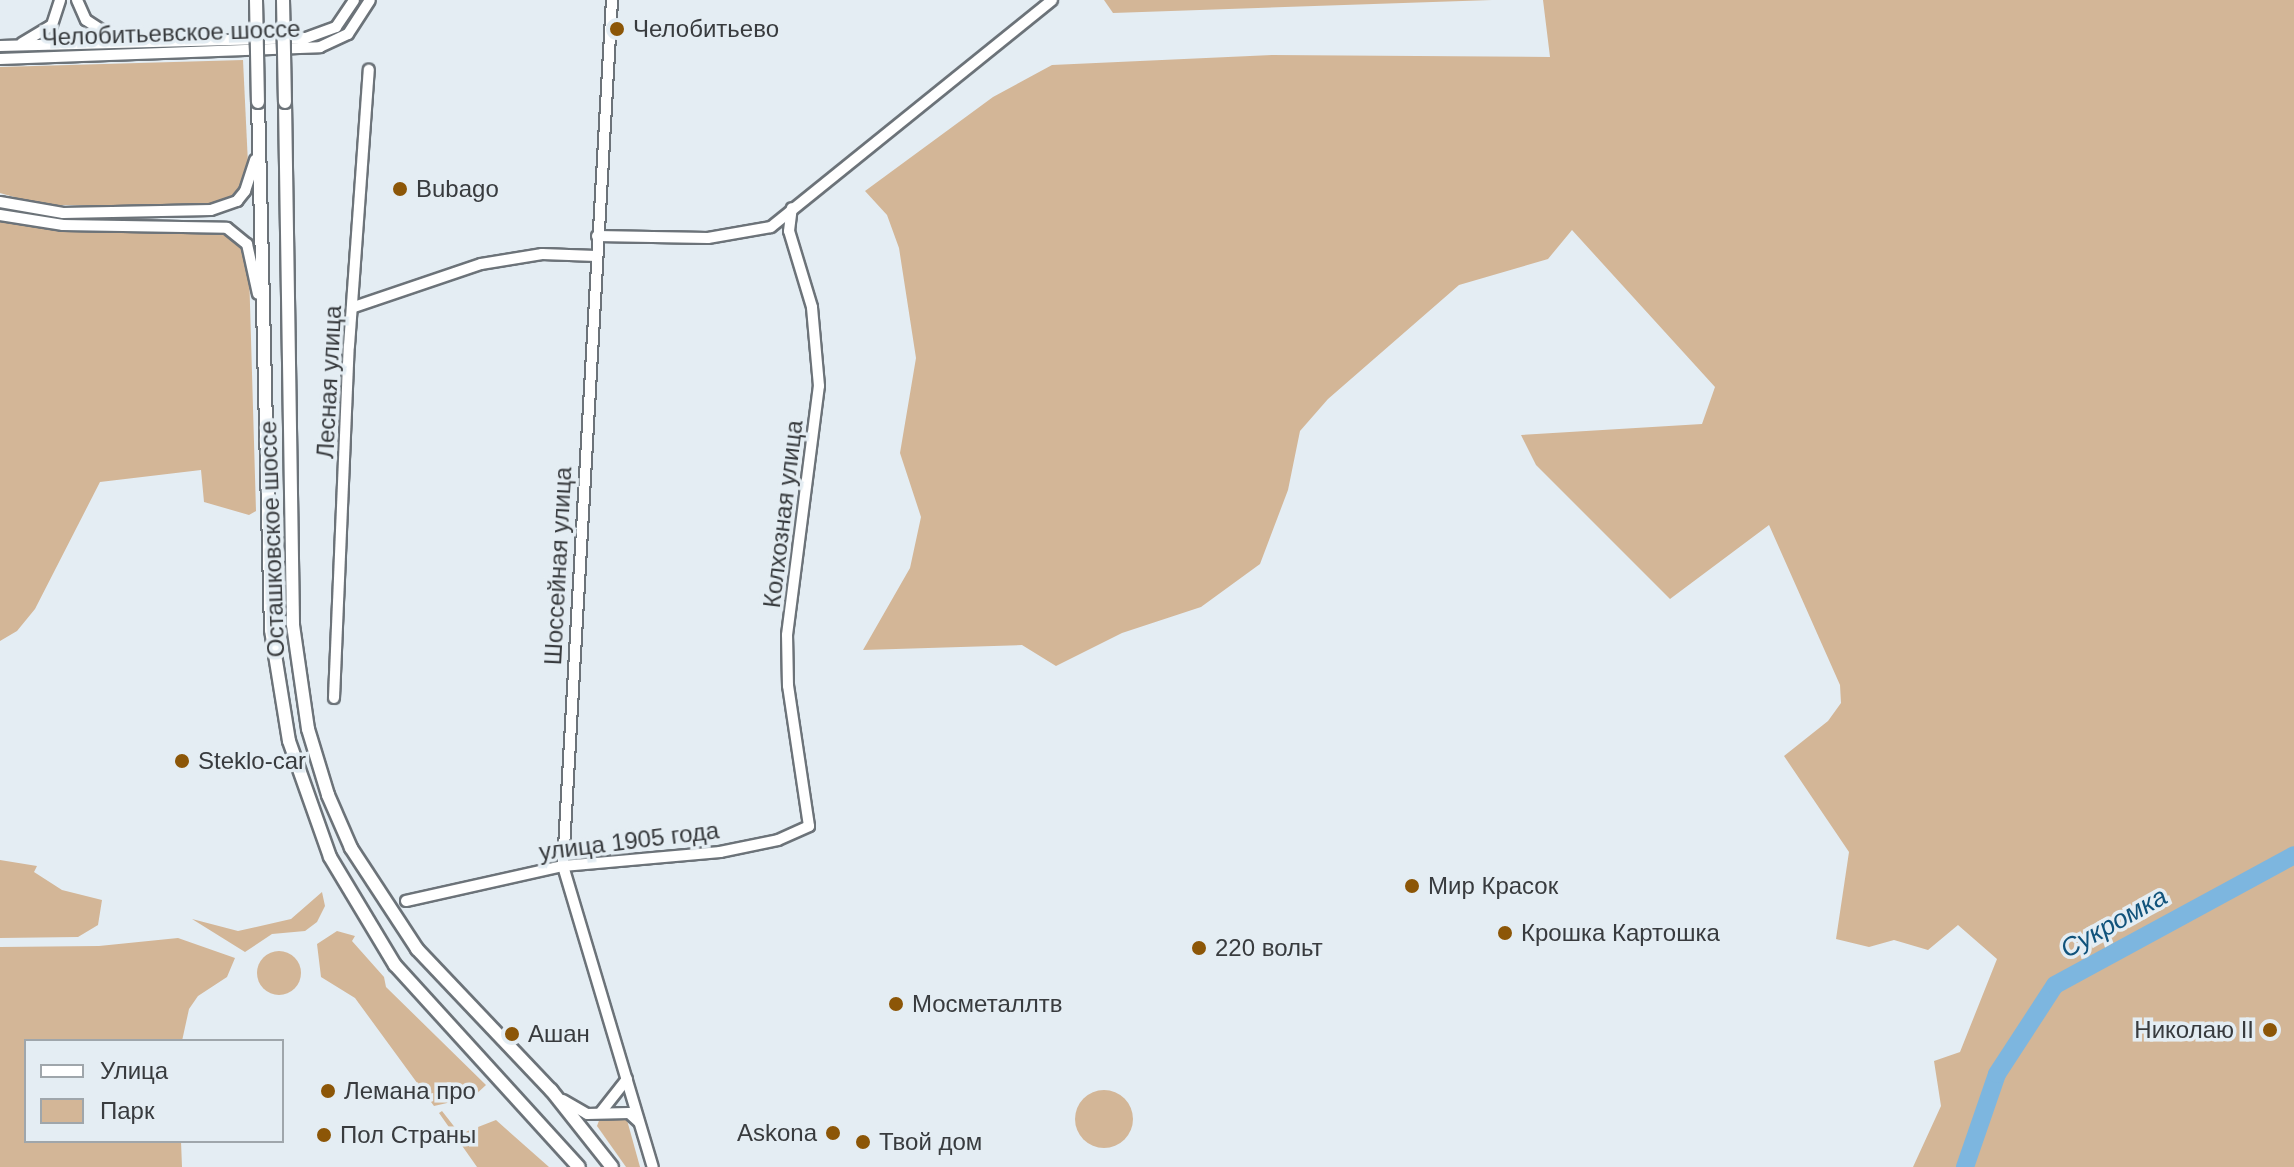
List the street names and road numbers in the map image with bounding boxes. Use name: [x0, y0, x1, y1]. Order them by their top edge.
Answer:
street label: Челобитьевское шоссе: [41, 14, 301, 52]
street label: Лесная улица: [311, 305, 347, 459]
street label: Колхозная улица: [757, 419, 809, 609]
street label: Осташковское шоссе: [253, 420, 291, 658]
street label: Шоссейная улица: [538, 466, 578, 666]
street label: улица 1905 года: [537, 816, 721, 866]

